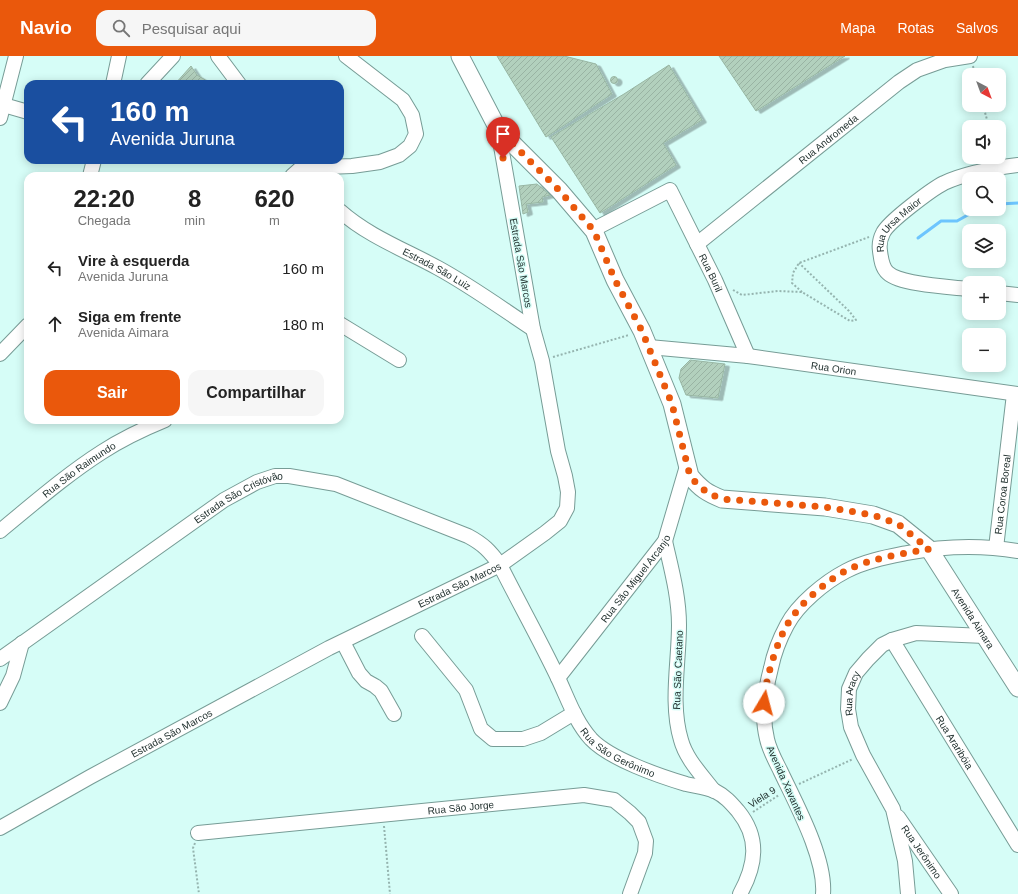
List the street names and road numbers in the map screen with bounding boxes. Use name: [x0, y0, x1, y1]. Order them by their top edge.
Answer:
street label: Rua Andromeda: [796, 112, 860, 166]
street label: Rua Ursa Maior: [874, 194, 924, 253]
street label: Estrada São Marcos: [508, 217, 534, 309]
street label: Estrada São Luiz: [401, 246, 473, 292]
street label: Rua Buril: [697, 252, 725, 293]
street label: Rua Orion: [810, 359, 857, 377]
street label: Rua São Raimundo: [40, 439, 118, 499]
street label: Rua Coroa Boreal: [992, 454, 1012, 535]
street label: Estrada São Cristóvão: [192, 470, 283, 525]
street label: Rua São Miguel Arcanjo: [598, 533, 672, 624]
street label: Estrada São Marcos: [416, 560, 503, 609]
street label: Avenida Aimara: [950, 586, 997, 651]
street label: Rua São Caetano: [671, 630, 685, 710]
street label: Rua Aracy: [843, 669, 862, 717]
street label: Estrada São Marcos: [129, 707, 214, 759]
street label: Rua Araribóia: [934, 714, 976, 771]
street label: Rua São Gerônimo: [579, 726, 657, 779]
street label: Avenida Xavantes: [765, 744, 807, 822]
street label: Viela 9: [746, 784, 778, 810]
street label: Rua São Jorge: [427, 798, 495, 816]
street label: Rua Jerônimo: [900, 823, 944, 881]

